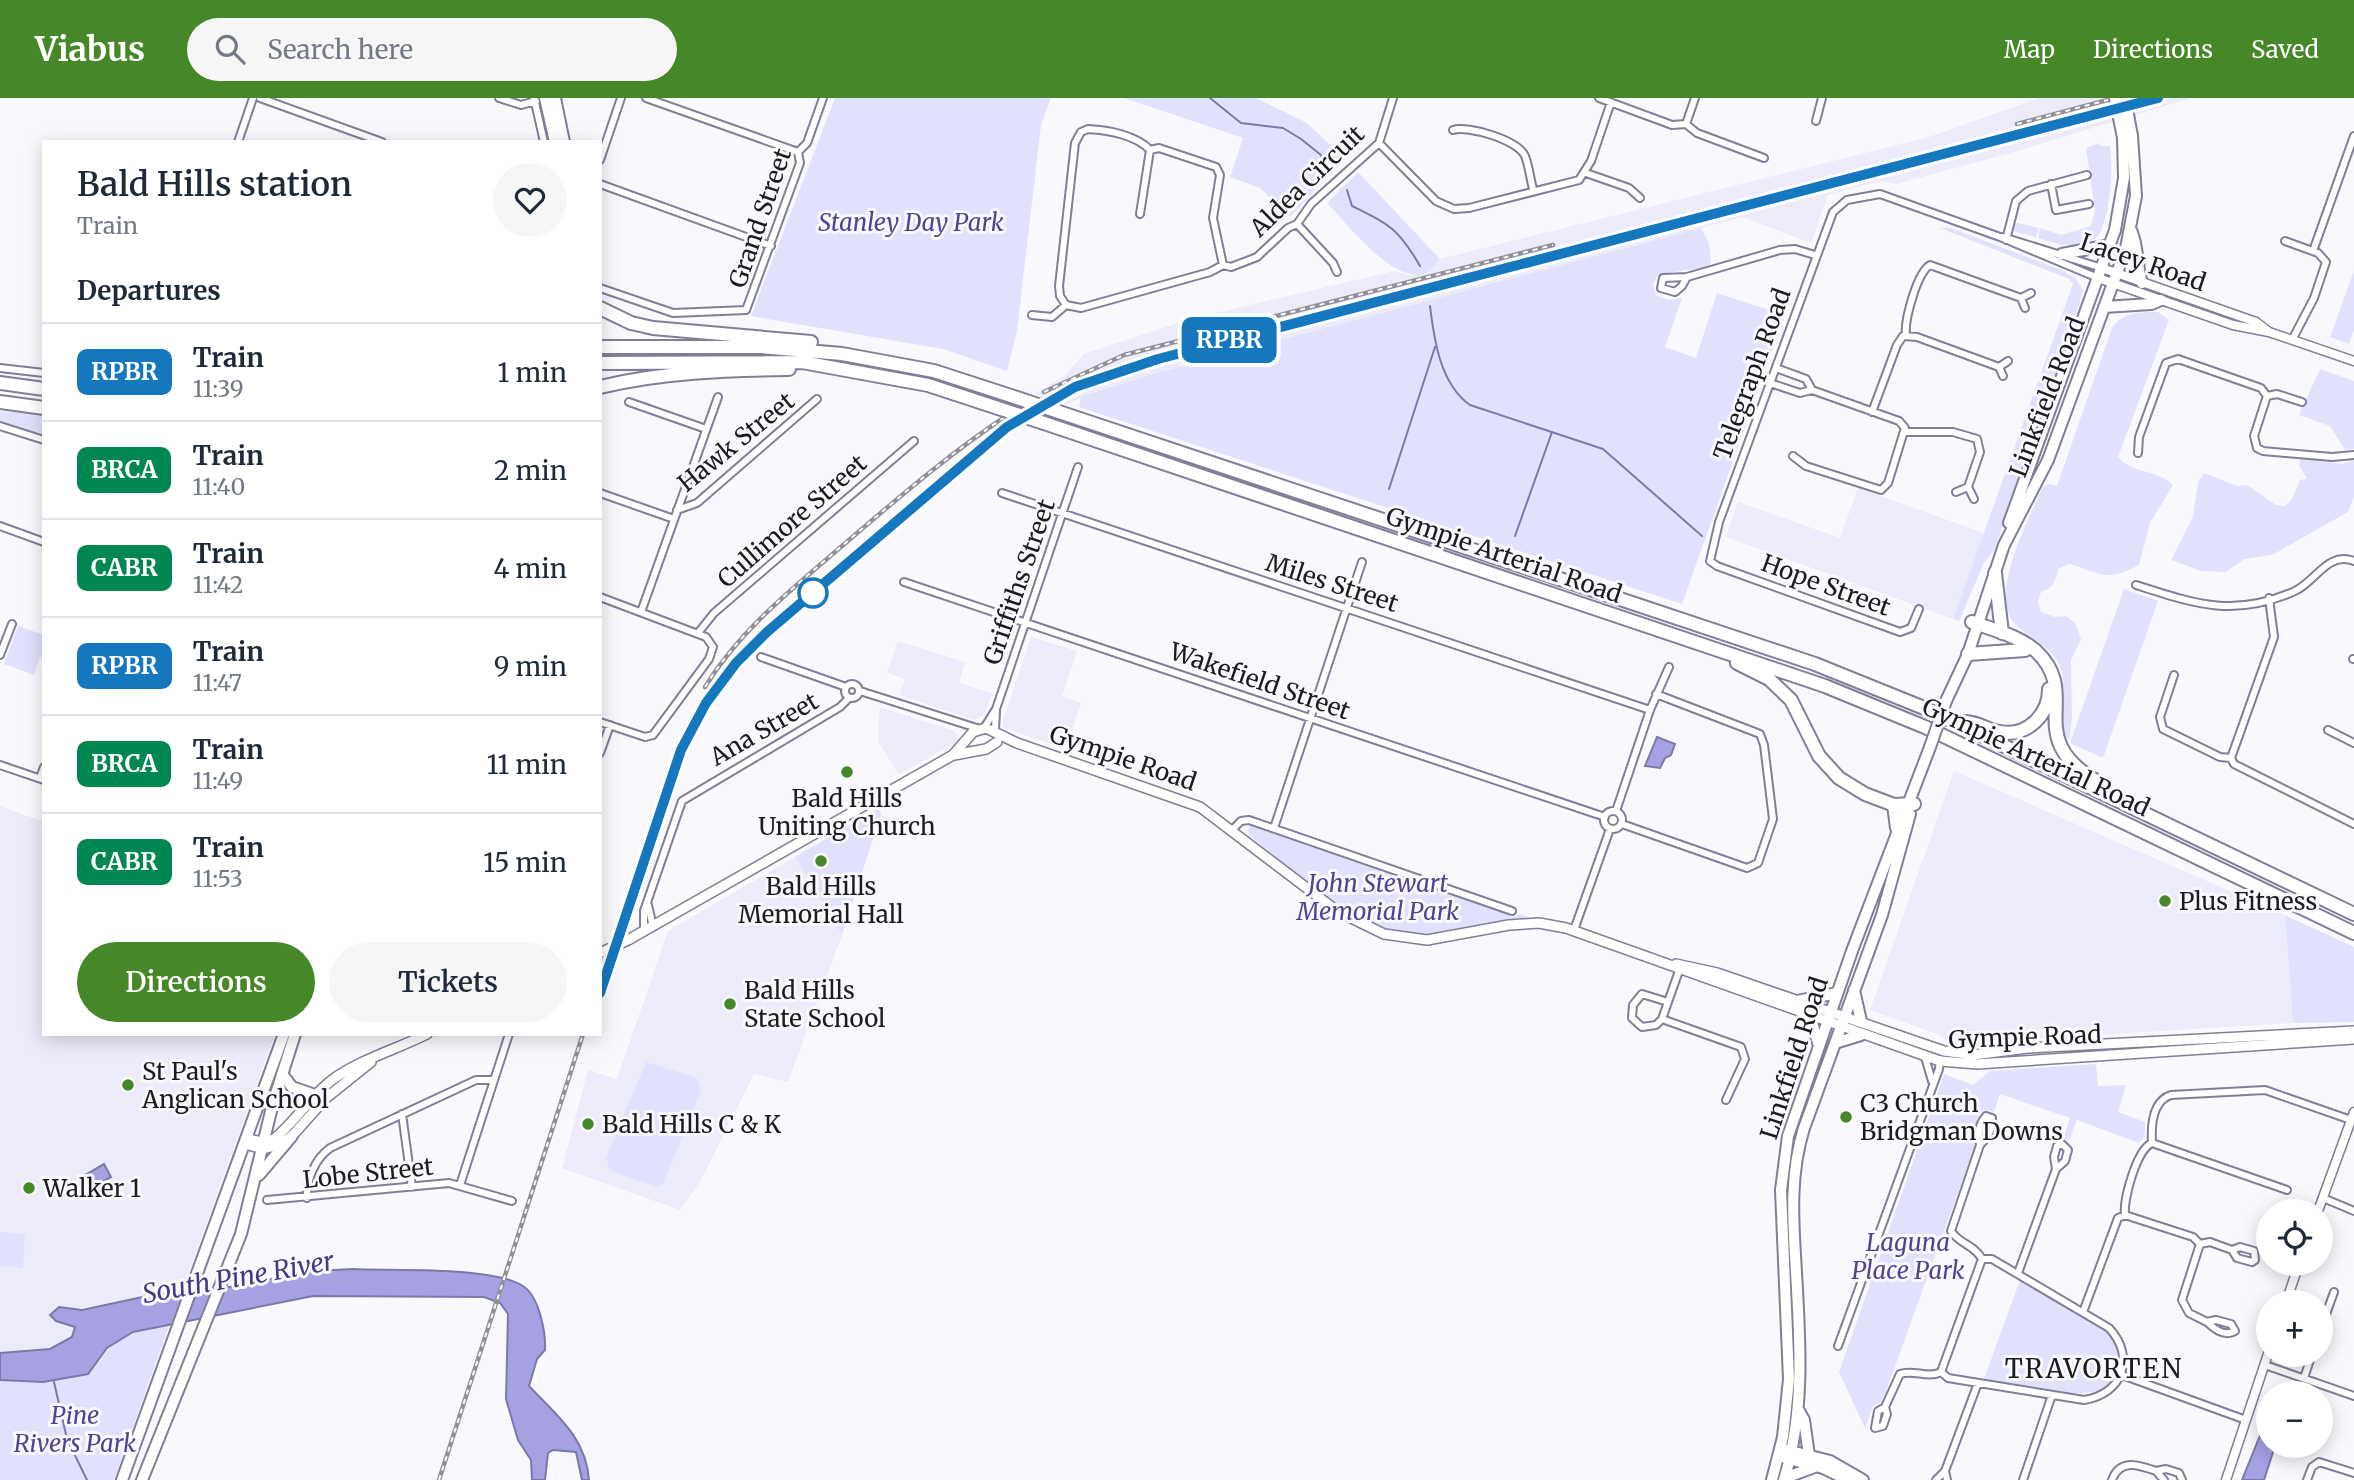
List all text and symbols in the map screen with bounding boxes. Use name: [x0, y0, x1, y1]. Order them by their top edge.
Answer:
search box: [187, 18, 677, 81]
text: Viabus: [35, 29, 145, 70]
icon: search: [211, 30, 249, 68]
text: Search here: [267, 33, 413, 66]
text: Map: [2004, 34, 2055, 65]
text: Directions: [2093, 34, 2213, 65]
text: Saved: [2251, 34, 2319, 65]
street label: Aldea Circuit: [1242, 118, 1371, 244]
street label: Grand Street: [722, 144, 798, 292]
button: heart: [493, 163, 567, 237]
text: Bald Hills station: [77, 164, 352, 205]
park label: Stanley Day Park: [818, 207, 1004, 238]
text: Train: [77, 211, 138, 240]
street label: Lacey Road: [2076, 226, 2210, 298]
text: Departures: [77, 274, 221, 307]
street label: Telegraph Road: [1707, 284, 1797, 464]
street label: Linkfield Road: [2002, 313, 2092, 481]
line badge: RPBR: [1180, 317, 1278, 363]
text: RPBR: [1196, 324, 1262, 355]
text: Train: [193, 341, 264, 374]
text: RPBR: [91, 356, 158, 387]
text: 1 min: [498, 356, 567, 389]
text: 11:39: [193, 374, 244, 403]
street label: Hawk Street: [671, 385, 801, 499]
text: Train: [192, 439, 264, 472]
street label: Cullimore Street: [711, 447, 873, 594]
text: BRCA: [91, 454, 157, 485]
text: 2 min: [494, 454, 567, 487]
text: 11:40: [192, 472, 245, 501]
street label: Griffiths Street: [976, 495, 1062, 669]
street label: Gympie Arterial Road: [1382, 500, 1626, 610]
text: Train: [193, 537, 264, 570]
street label: Miles Street: [1262, 547, 1403, 619]
street label: Hope Street: [1757, 547, 1895, 623]
text: CABR: [91, 552, 158, 583]
text: 4 min: [493, 552, 567, 585]
text: 11:42: [193, 570, 243, 599]
unlabelled marker: [798, 578, 828, 608]
text: Train: [193, 635, 264, 668]
street label: Wakefield Street: [1165, 635, 1355, 727]
text: RPBR: [91, 650, 158, 681]
text: 9 min: [494, 650, 567, 683]
text: 11:47: [193, 668, 242, 697]
street label: Ana Street: [703, 685, 824, 773]
street label: Gympie Arterial Road: [1917, 691, 2155, 823]
street label: Gympie Road: [1045, 718, 1201, 798]
text: Train: [192, 733, 264, 766]
text: BRCA: [91, 748, 157, 779]
text: 11 min: [487, 748, 567, 781]
marker: Bald Hills Uniting Church: [839, 764, 855, 780]
text: 11:49: [192, 766, 243, 795]
place label: Bald Hills Uniting Church: [758, 783, 936, 842]
text: Train: [193, 831, 264, 864]
text: CABR: [91, 846, 158, 877]
text: 15 min: [483, 846, 567, 879]
marker: Bald Hills Memorial Hall: [813, 853, 829, 869]
text: 11:53: [193, 864, 243, 893]
park label: John Stewart Memorial Park: [1296, 868, 1459, 927]
place label: Bald Hills Memorial Hall: [738, 871, 904, 930]
place label: Plus Fitness: [2179, 886, 2317, 917]
marker: Plus Fitness: [2157, 893, 2173, 909]
button: Directions: [77, 942, 315, 1022]
button: Tickets: [329, 942, 567, 1022]
street label: Linkfield Road: [1753, 973, 1835, 1143]
place label: Bald Hills State School: [744, 975, 886, 1034]
marker: Bald Hills State School: [722, 996, 738, 1012]
street label: Gympie Road: [1948, 1019, 2102, 1055]
place label: St Paul's Anglican School: [141, 1056, 329, 1115]
marker: St Paul's Anglican School: [120, 1077, 136, 1093]
place label: C3 Church Bridgman Downs: [1860, 1088, 2063, 1147]
place label: Bald Hills C & K: [602, 1109, 782, 1140]
marker: C3 Church Bridgman Downs: [1838, 1109, 1854, 1125]
marker: Bald Hills C & K: [580, 1116, 596, 1132]
street label: Lobe Street: [301, 1151, 435, 1195]
place label: Walker 1: [42, 1173, 141, 1204]
marker: Walker 1: [21, 1180, 37, 1196]
map controls: [2256, 1199, 2333, 1458]
button: locate: [2256, 1199, 2333, 1276]
park label: Laguna Place Park: [1851, 1227, 1965, 1286]
water label: South Pine River: [140, 1244, 337, 1310]
button: +: [2256, 1290, 2333, 1367]
district label: TRAVORTEN: [2005, 1352, 2183, 1385]
button: −: [2256, 1381, 2333, 1458]
park label: Pine Rivers Park: [14, 1400, 136, 1459]

